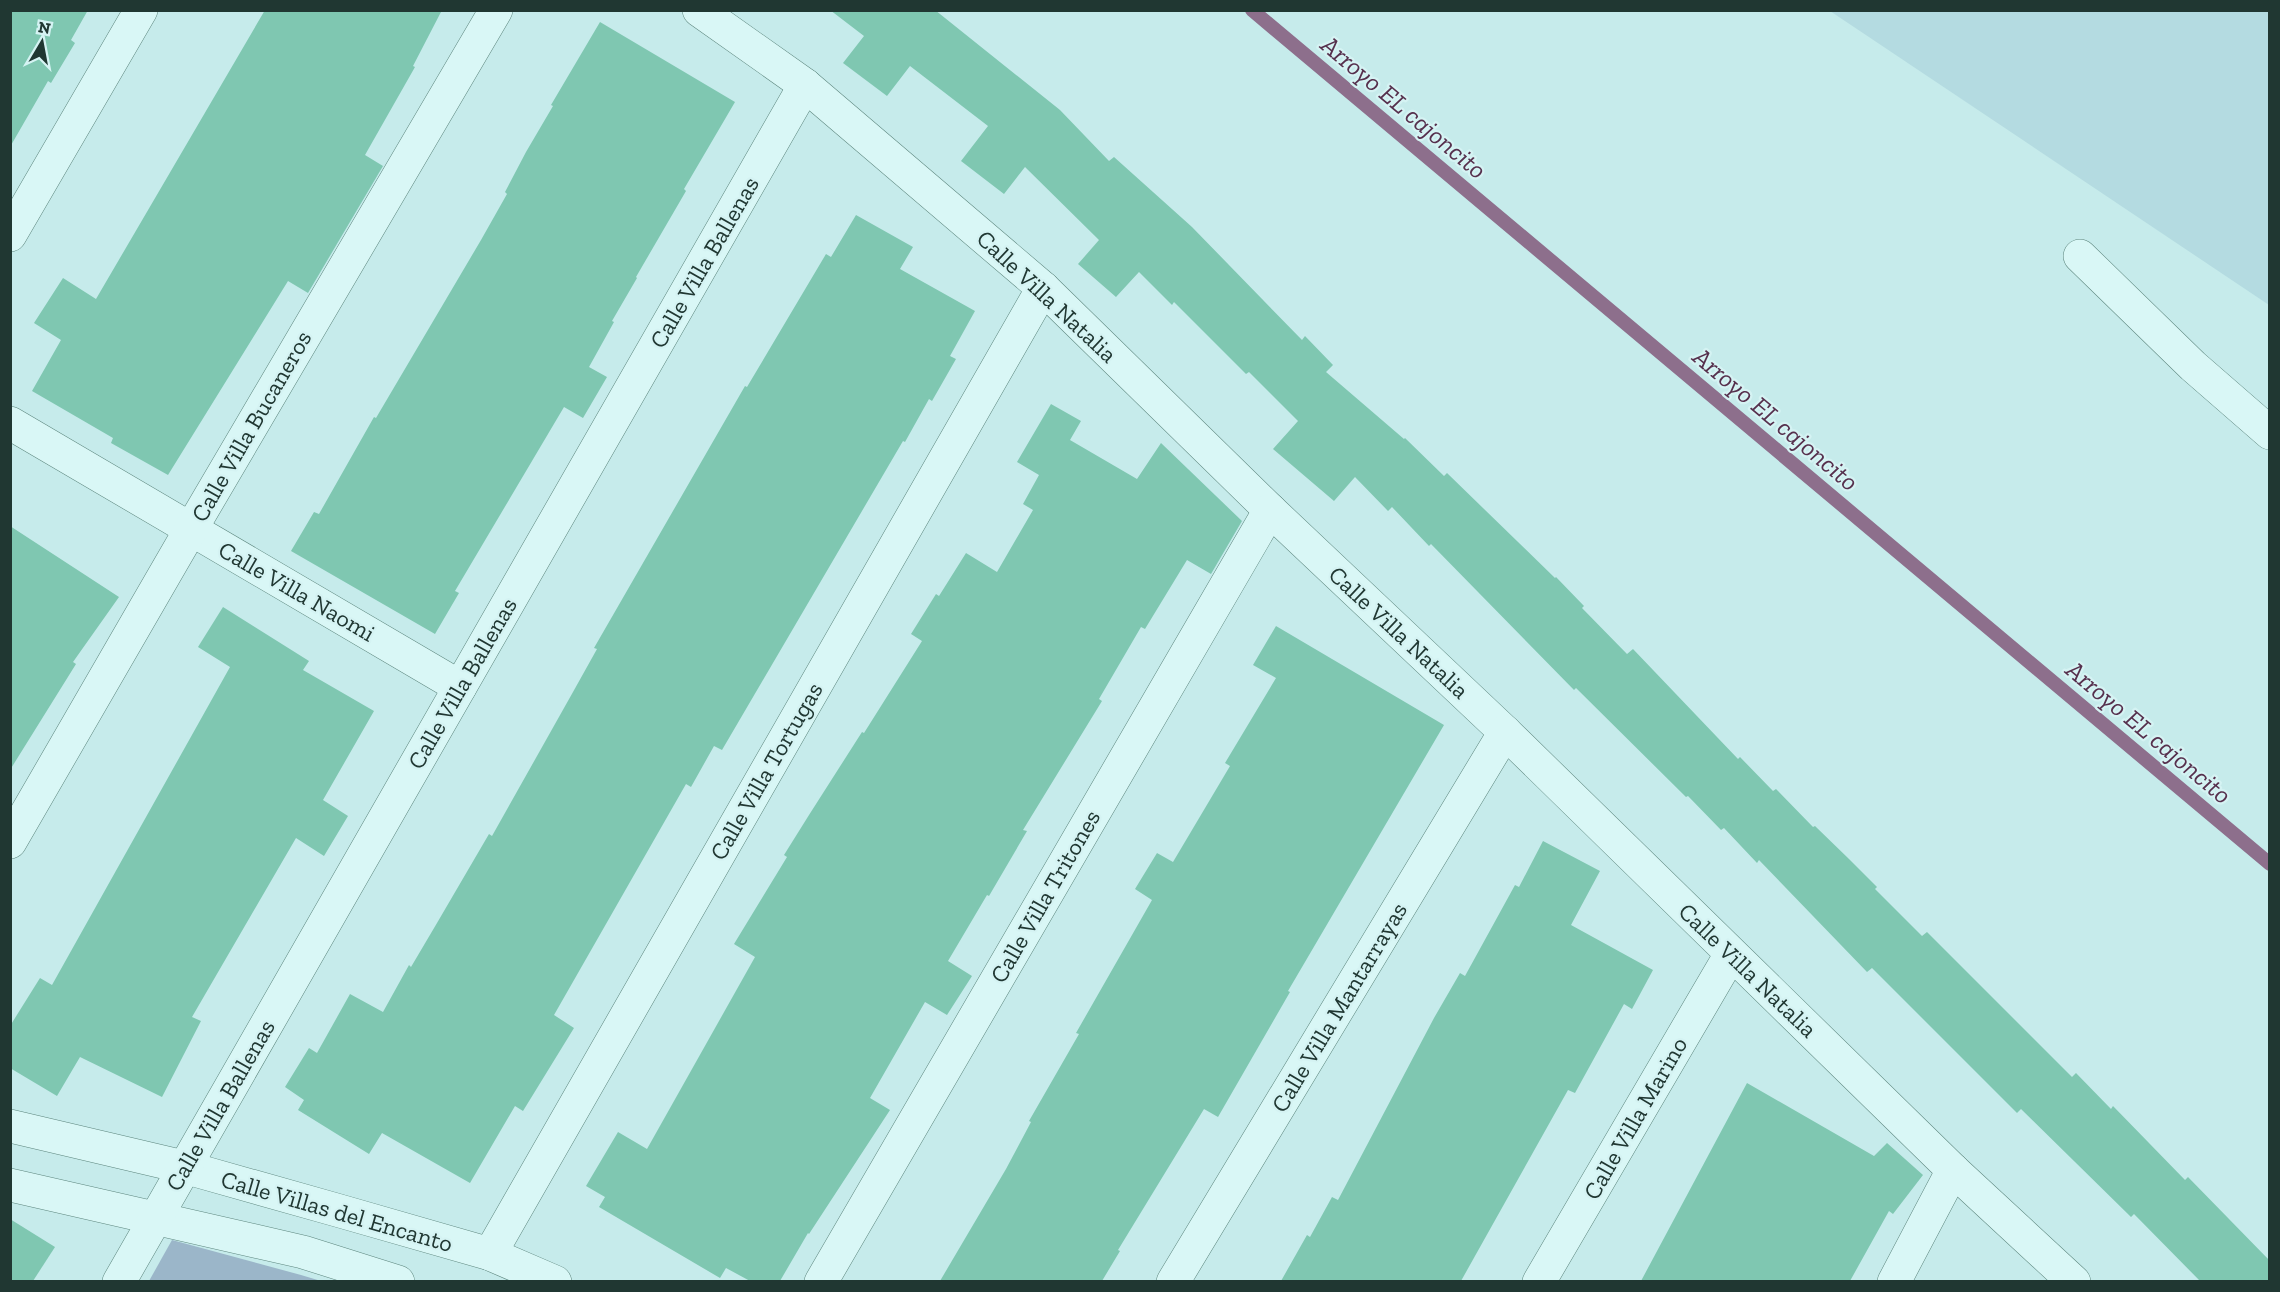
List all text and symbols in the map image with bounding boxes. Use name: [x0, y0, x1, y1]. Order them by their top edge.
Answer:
north arrow: [12, 12, 72, 72]
text: N: [37, 17, 52, 38]
water label: Arroyo EL cajoncito: [1314, 28, 1493, 186]
street label: Calle Villa Ballenas: [643, 171, 765, 353]
street label: Calle Villa Natalia: [971, 224, 1123, 369]
street label: Calle Villa Bucaneros: [184, 325, 318, 527]
water label: Arroyo EL cajoncito: [1686, 340, 1865, 498]
street label: Calle Villa Naomi: [214, 534, 381, 648]
street label: Calle Villa Natalia: [1323, 560, 1475, 705]
street label: Calle Villa Ballenas: [401, 592, 523, 774]
water label: Arroyo EL cajoncito: [2059, 653, 2238, 811]
street label: Calle Villa Tortugas: [703, 677, 829, 865]
street label: Calle Villa Tritones: [984, 804, 1106, 988]
street label: Calle Villa Mantarrayas: [1265, 897, 1413, 1117]
street label: Calle Villa Natalia: [1673, 897, 1824, 1044]
street label: Calle Villa Ballenas: [159, 1014, 281, 1196]
street label: Calle Villa Marino: [1577, 1032, 1693, 1204]
street label: Calle Villas del Encanto: [218, 1164, 456, 1258]

